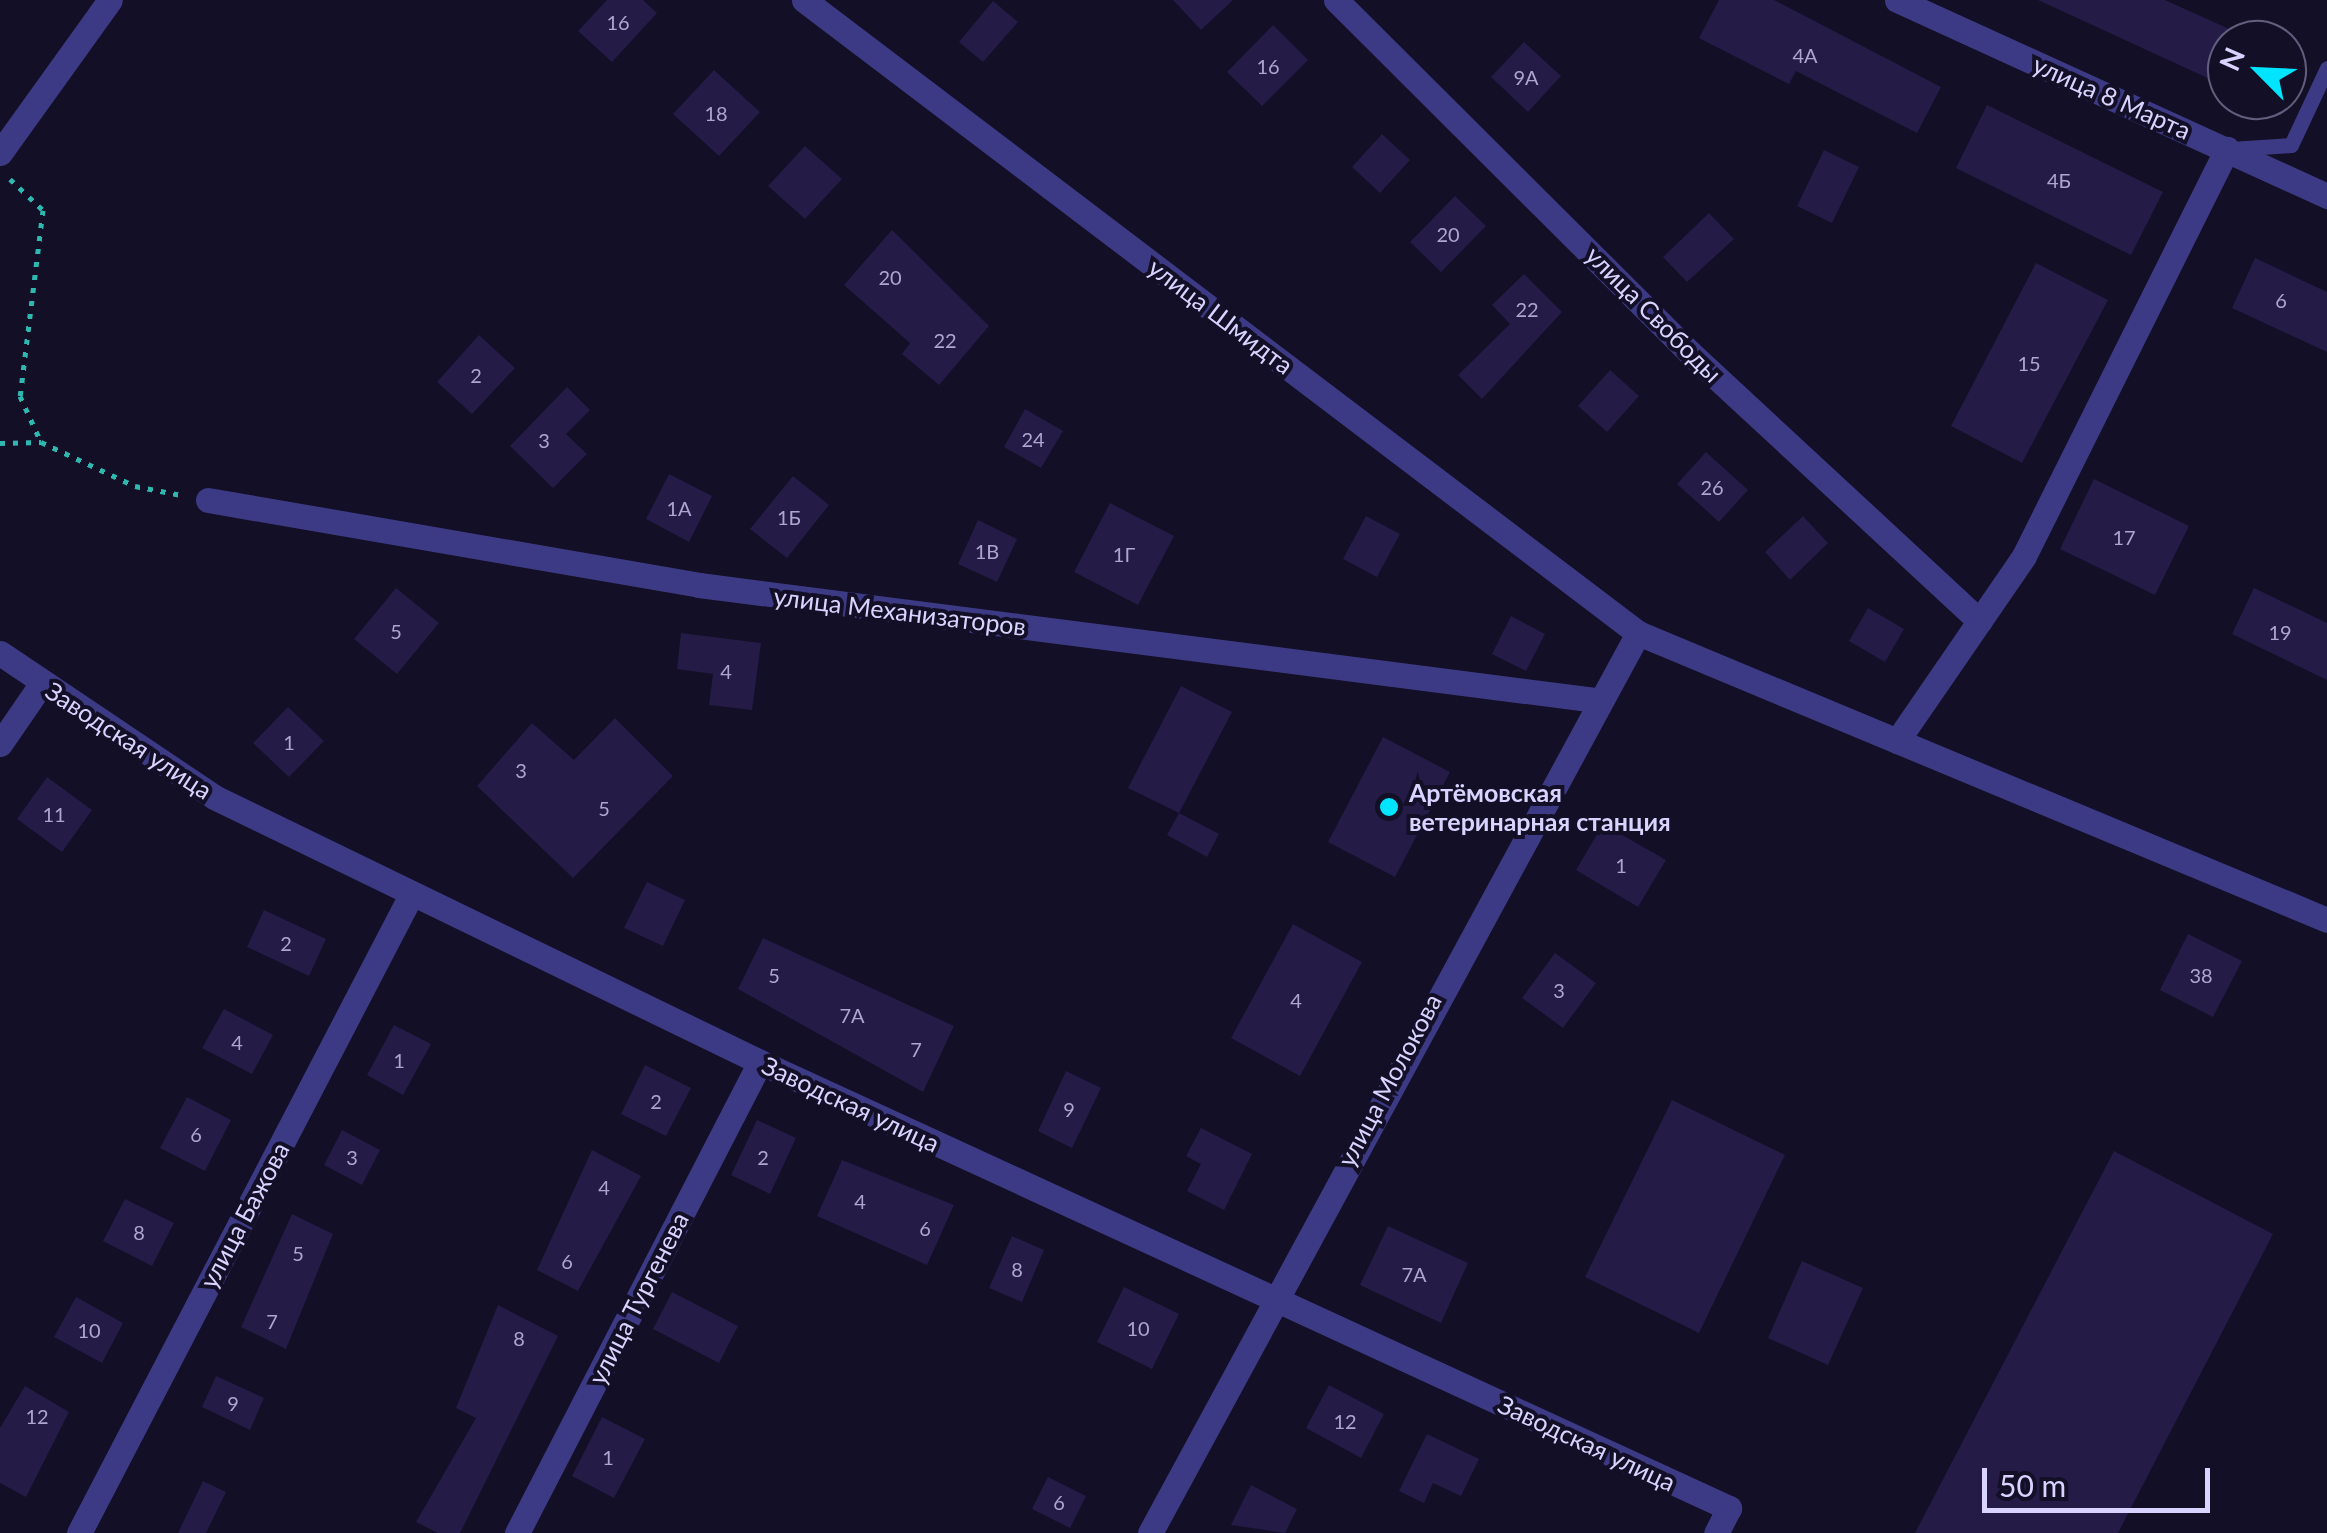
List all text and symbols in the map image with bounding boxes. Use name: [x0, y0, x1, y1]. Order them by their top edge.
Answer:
house number: 16: [606, 10, 630, 34]
north arrow: [2207, 20, 2307, 120]
text: N: [2211, 42, 2251, 75]
house number: 4А: [1792, 43, 1818, 67]
street label: улица 8 Марта: [2028, 49, 2196, 145]
house number: 16: [1256, 54, 1280, 78]
house number: 9А: [1513, 65, 1539, 89]
house number: 18: [704, 101, 728, 125]
house number: 4Б: [2047, 168, 2071, 192]
house number: 20: [1436, 222, 1460, 246]
street label: улица Свободы: [1580, 240, 1728, 388]
street label: улица Шмидта: [1143, 252, 1299, 380]
house number: 20: [878, 265, 902, 289]
house number: 6: [2275, 288, 2287, 312]
house number: 22: [1515, 297, 1539, 321]
house number: 22: [933, 328, 957, 352]
house number: 15: [2017, 351, 2041, 375]
house number: 2: [470, 363, 482, 387]
house number: 24: [1021, 427, 1045, 451]
house number: 3: [538, 428, 550, 452]
house number: 26: [1700, 475, 1724, 499]
house number: 1А: [666, 496, 692, 520]
house number: 1Б: [777, 505, 801, 529]
house number: 17: [2112, 525, 2136, 549]
house number: 1В: [975, 539, 999, 563]
house number: 1Г: [1113, 542, 1135, 566]
street label: улица Механизаторов: [772, 581, 1028, 641]
house number: 5: [390, 619, 402, 643]
house number: 19: [2268, 620, 2292, 644]
house number: 4: [720, 659, 732, 683]
street label: Заводская улица: [40, 675, 218, 805]
house number: 1: [283, 730, 295, 754]
house number: 3: [515, 758, 527, 782]
place label: Артёмовская ветеринарная станция: [1409, 778, 1671, 837]
house number: 5: [598, 796, 610, 820]
marker: Артёмовская ветеринарная станция: [1378, 796, 1400, 818]
house number: 11: [42, 802, 66, 826]
house number: 1: [1615, 853, 1627, 877]
house number: 2: [280, 931, 292, 955]
house number: 5: [768, 963, 780, 987]
house number: 38: [2189, 963, 2213, 987]
house number: 3: [1553, 978, 1565, 1002]
house number: 4: [1290, 988, 1302, 1012]
street label: улица Молокова: [1331, 988, 1447, 1172]
house number: 7А: [839, 1003, 865, 1027]
house number: 4: [231, 1030, 243, 1054]
house number: 7: [910, 1037, 922, 1061]
house number: 1: [393, 1048, 405, 1072]
street label: Заводская улица: [758, 1050, 944, 1158]
house number: 2: [650, 1089, 662, 1113]
house number: 9: [1063, 1097, 1075, 1121]
house number: 6: [190, 1122, 202, 1146]
street label: улица Бажова: [193, 1137, 295, 1293]
house number: 3: [346, 1145, 358, 1169]
house number: 2: [757, 1145, 769, 1169]
house number: 4: [598, 1175, 610, 1199]
house number: 4: [854, 1189, 866, 1213]
street label: улица Тургенева: [582, 1207, 694, 1389]
house number: 6: [919, 1216, 931, 1240]
house number: 8: [133, 1220, 145, 1244]
house number: 5: [292, 1241, 304, 1265]
house number: 6: [561, 1249, 573, 1273]
house number: 8: [1011, 1257, 1023, 1281]
house number: 7А: [1401, 1262, 1427, 1286]
house number: 7: [266, 1309, 278, 1333]
house number: 10: [1126, 1316, 1150, 1340]
house number: 10: [77, 1318, 101, 1342]
house number: 8: [513, 1326, 525, 1350]
street label: Заводская улица: [1494, 1389, 1680, 1497]
house number: 9: [227, 1391, 239, 1415]
house number: 12: [25, 1404, 49, 1428]
house number: 12: [1333, 1409, 1357, 1433]
house number: 1: [602, 1445, 614, 1469]
scale bar: [1987, 1448, 2214, 1510]
text: 50 m: [1999, 1467, 2066, 1503]
house number: 6: [1053, 1490, 1065, 1514]

